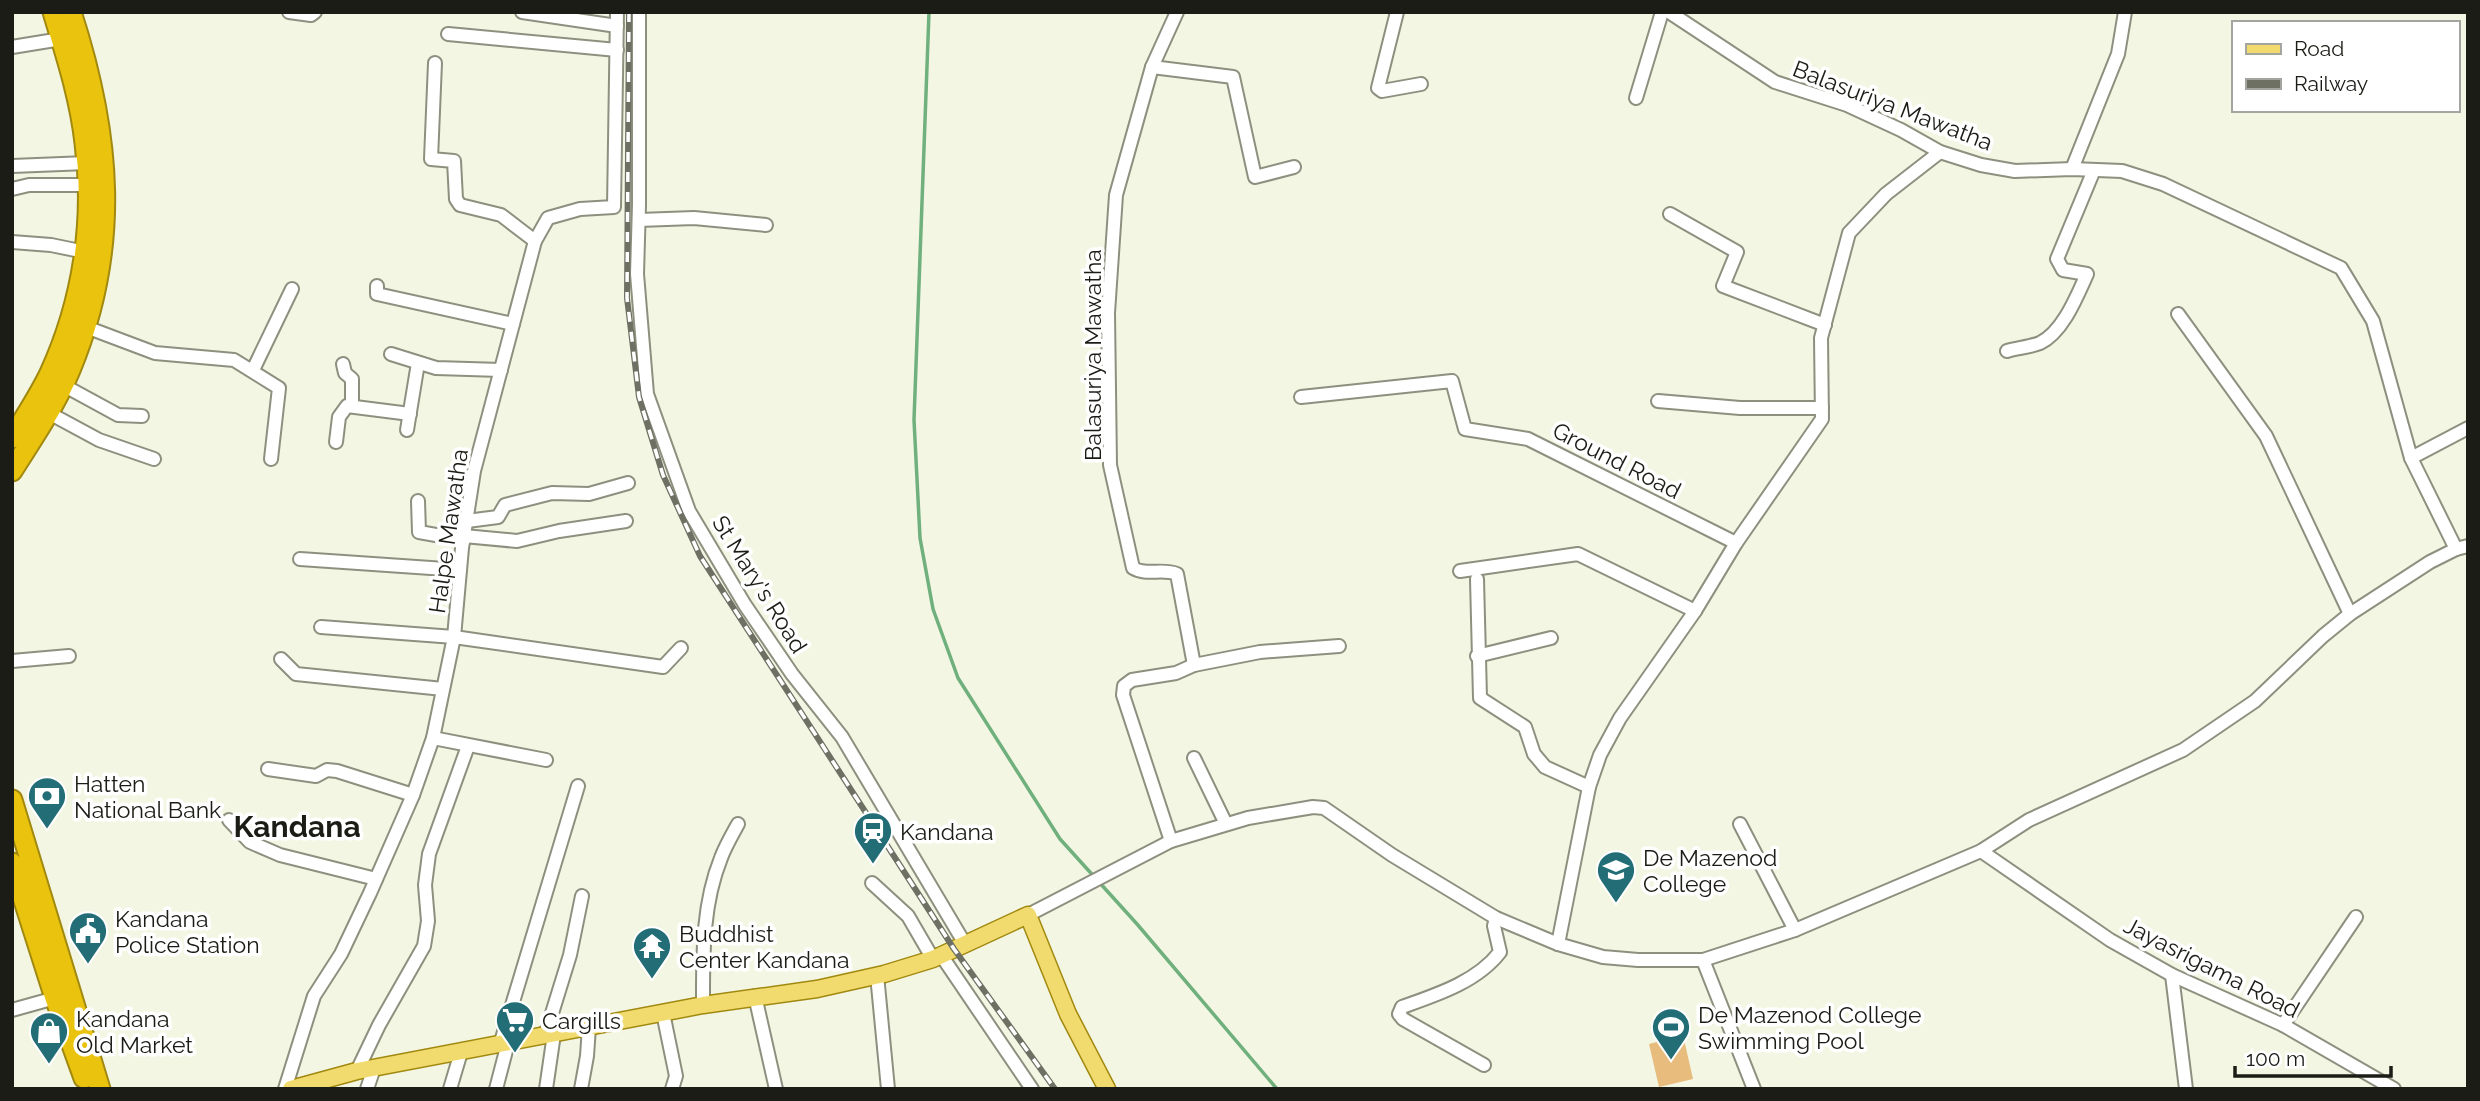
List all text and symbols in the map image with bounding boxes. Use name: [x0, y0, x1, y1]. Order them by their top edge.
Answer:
legend: [2232, 21, 2459, 112]
text: Road: [2294, 36, 2344, 61]
street label: Balasuriya Mawatha: [1789, 54, 1997, 156]
text: Railway: [2294, 71, 2368, 96]
street label: Balasuriya Mawatha: [1079, 249, 1106, 461]
street label: Ground Road: [1548, 416, 1686, 504]
street label: Halpe Mawatha: [423, 447, 473, 615]
street label: St Mary's Road: [707, 510, 813, 658]
place label: Hatten National Bank: [74, 770, 221, 823]
bank icon: Hatten National Bank: [26, 775, 68, 830]
district label: Kandana: [233, 809, 361, 844]
station icon: Kandana: [852, 810, 894, 865]
place label: Kandana: [900, 818, 994, 845]
place label: De Mazenod College: [1643, 844, 1777, 897]
school or university icon: De Mazenod College: [1595, 849, 1637, 904]
place label: Kandana Police Station: [115, 905, 260, 958]
public building icon: Kandana Police Station: [67, 910, 109, 965]
street label: Jayasrigama Road: [2120, 911, 2304, 1023]
place label: Buddhist Center Kandana: [679, 920, 850, 973]
temple icon: Buddhist Center Kandana: [631, 925, 673, 980]
supermarket icon: Cargills: [494, 999, 536, 1054]
place label: De Mazenod College Swimming Pool: [1698, 1001, 1921, 1054]
place label: Kandana Old Market: [76, 1005, 193, 1058]
sports icon: De Mazenod College Swimming Pool: [1650, 1006, 1692, 1061]
place label: Cargills: [542, 1007, 621, 1034]
shop icon: Kandana Old Market: [28, 1010, 70, 1065]
scale bar: [2235, 1034, 2391, 1078]
text: 100 m: [2246, 1046, 2305, 1071]

